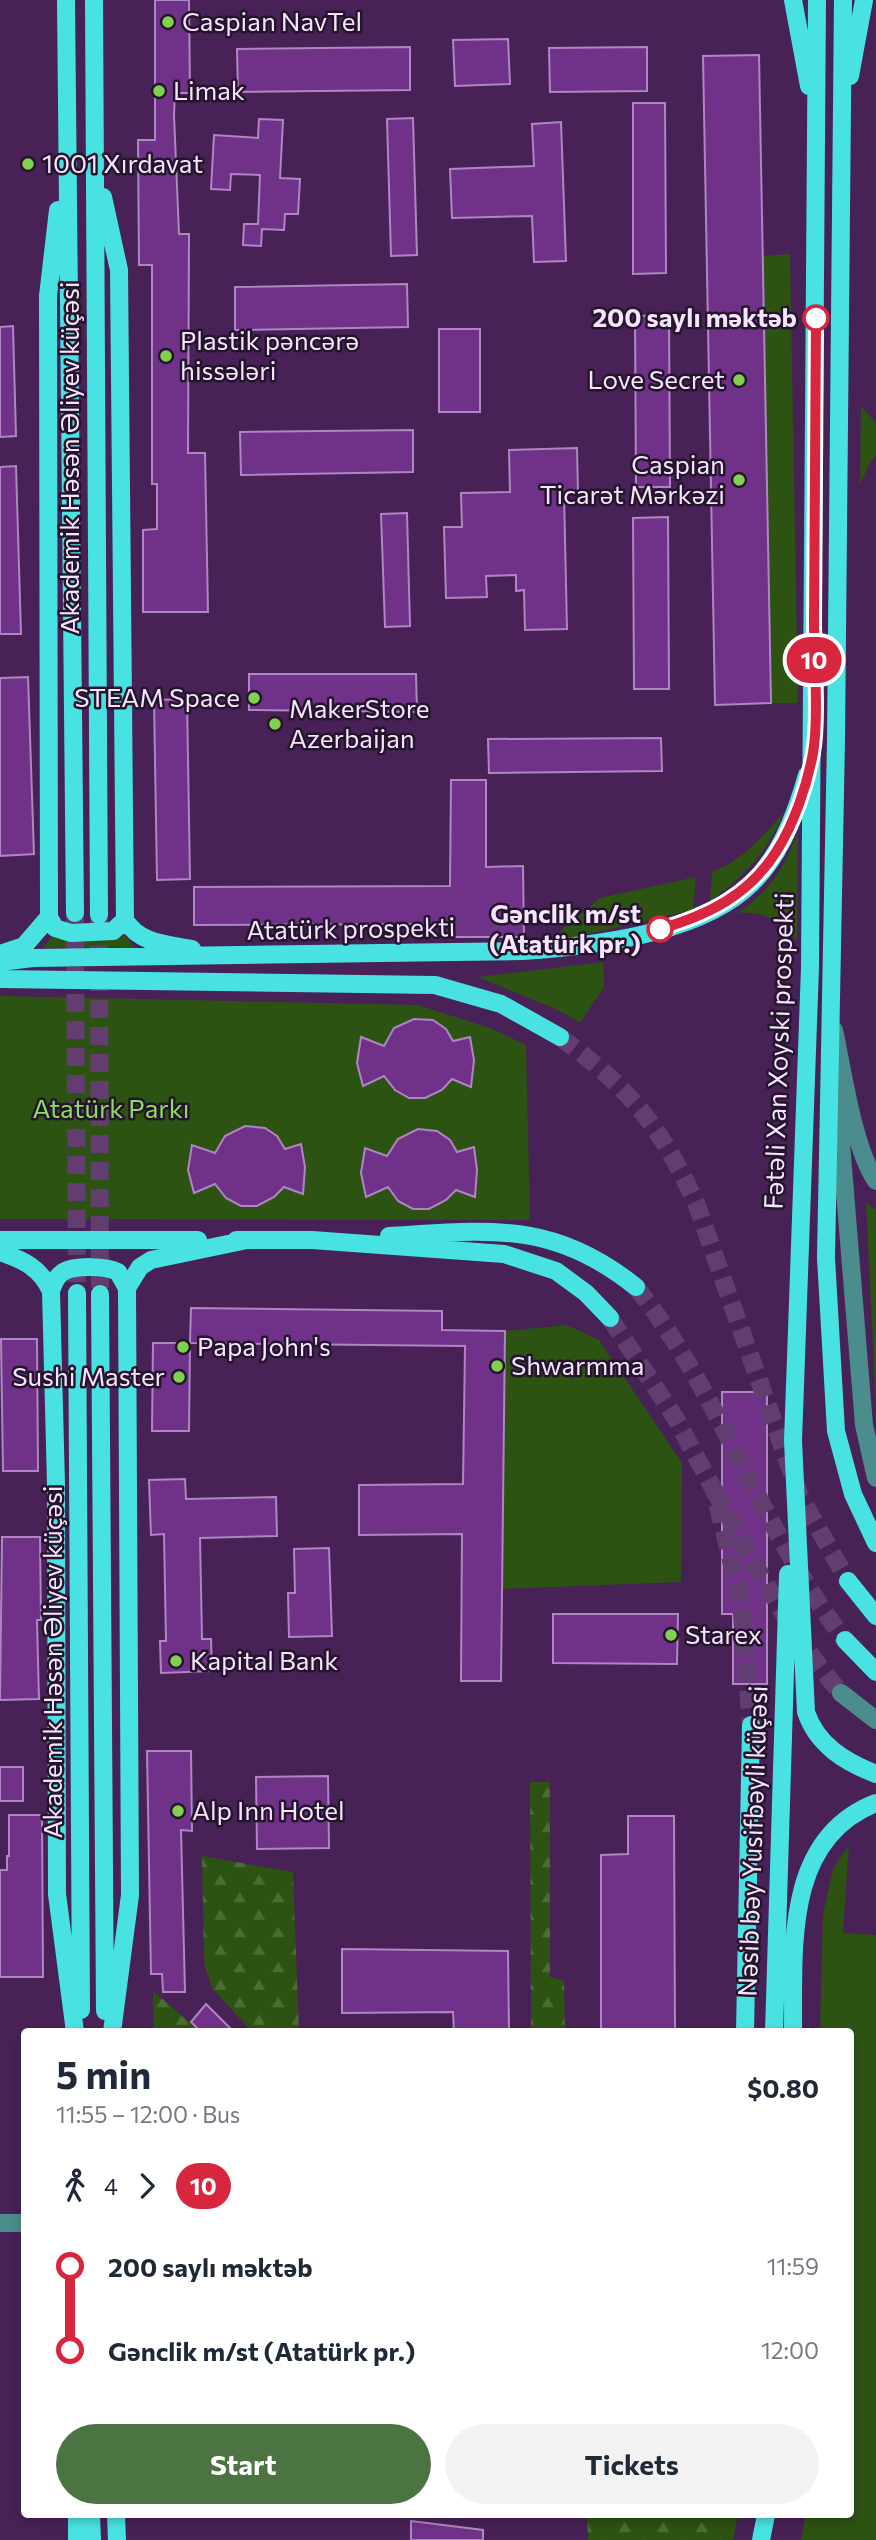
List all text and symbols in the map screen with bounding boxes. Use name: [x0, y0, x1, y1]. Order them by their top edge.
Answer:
place label: Caspian NavTel: [182, 5, 362, 36]
marker: Caspian NavTel: [160, 14, 176, 30]
place label: Limak: [173, 74, 245, 105]
marker: Limak: [151, 83, 167, 99]
place label: 1001 Xırdavat: [42, 147, 203, 178]
marker: 1001 Xırdavat: [20, 156, 36, 172]
street label: Akademik Həsən Əliyev küçəsi: [53, 281, 84, 635]
place label: 200 saylı məktəb: [592, 301, 797, 332]
marker: 200 saylı məktəb: [803, 305, 829, 331]
place label: Plastik pəncərə hissələri: [180, 324, 359, 385]
marker: Plastik pəncərə hissələri: [158, 348, 174, 364]
place label: Love Secret: [588, 363, 725, 394]
marker: Love Secret: [731, 372, 747, 388]
place label: Caspian Ticarət Mərkəzi: [540, 448, 725, 509]
marker: Caspian Ticarət Mərkəzi: [731, 472, 747, 488]
line badge: 10: [782, 637, 846, 683]
text: 10: [801, 645, 827, 674]
place label: STEAM Space: [74, 681, 240, 712]
marker: STEAM Space: [246, 690, 262, 706]
place label: MakerStore Azerbaijan: [289, 692, 429, 753]
marker: MakerStore Azerbaijan: [267, 716, 283, 732]
street label: Fətəli Xan Xoyski prospekti: [756, 892, 799, 1210]
place label: Gənclik m/st (Atatürk pr.): [489, 897, 641, 958]
street label: Atatürk prospekti: [246, 910, 456, 945]
marker: Gənclik m/st (Atatürk pr.): [647, 916, 673, 942]
park label: Atatürk Parkı: [33, 1092, 189, 1123]
place label: Papa John's: [197, 1330, 331, 1361]
marker: Papa John's: [175, 1339, 191, 1355]
place label: Shwarmma: [511, 1349, 644, 1380]
marker: Shwarmma: [489, 1358, 505, 1374]
place label: Sushi Master: [12, 1360, 165, 1391]
marker: Sushi Master: [171, 1369, 187, 1385]
street label: Akademik Həsən Əliyev küçəsi: [36, 1485, 67, 1839]
place label: Starex: [685, 1618, 762, 1649]
marker: Starex: [663, 1627, 679, 1643]
place label: Kapital Bank: [190, 1644, 338, 1675]
marker: Kapital Bank: [168, 1653, 184, 1669]
street label: Nəsib bəy Yusifbəyli küçəsi: [731, 1685, 772, 1997]
place label: Alp Inn Hotel: [192, 1794, 345, 1825]
marker: Alp Inn Hotel: [170, 1803, 186, 1819]
text: 5 min: [56, 2050, 151, 2097]
text: $0.80: [747, 2072, 819, 2103]
text: 11:55 – 12:00 · Bus: [56, 2100, 240, 2128]
icon: walk: [56, 2167, 94, 2205]
icon: forward: [128, 2167, 166, 2205]
text: 10: [190, 2171, 217, 2200]
text: 4: [104, 2172, 118, 2200]
text: 200 saylı məktəb: [108, 2251, 313, 2282]
text: 11:59: [767, 2252, 819, 2280]
text: Gənclik m/st (Atatürk pr.): [108, 2335, 415, 2366]
text: 12:00: [761, 2336, 819, 2364]
button: Start: [56, 2424, 431, 2504]
button: Tickets: [445, 2424, 819, 2504]

